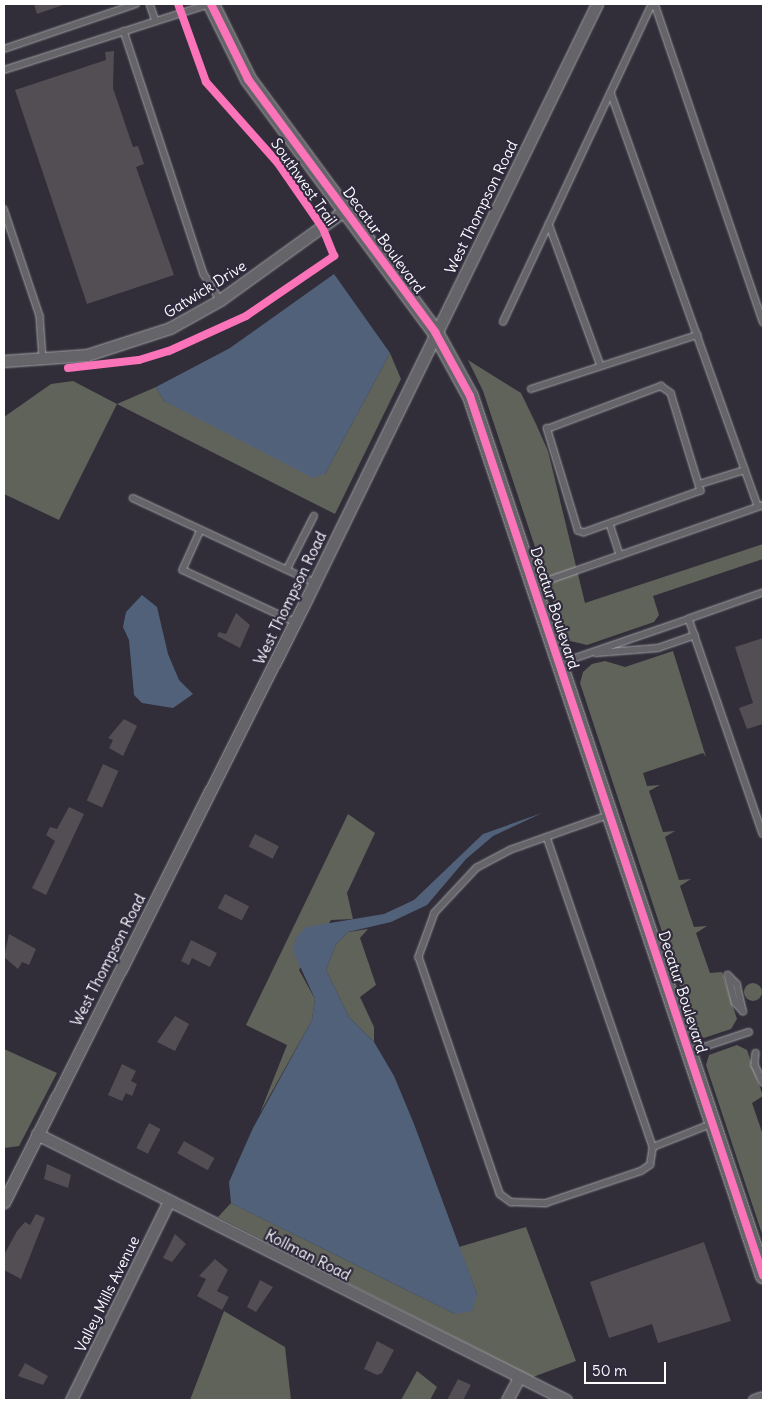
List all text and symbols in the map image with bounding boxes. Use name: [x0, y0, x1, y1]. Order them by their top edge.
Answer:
street label: Southwest Trail: [267, 135, 341, 229]
street label: West Thompson Road: [441, 137, 521, 277]
street label: Decatur Boulevard: [339, 183, 429, 297]
street label: Gatwick Drive: [160, 256, 250, 322]
street label: West Thompson Road: [250, 528, 330, 668]
street label: Decatur Boulevard: [527, 545, 583, 671]
street label: West Thompson Road: [67, 891, 149, 1029]
street label: Decatur Boulevard: [655, 929, 711, 1055]
street label: Kollman Road: [262, 1226, 354, 1284]
street label: Valley Mills Avenue: [71, 1233, 143, 1355]
scale bar: [587, 1352, 670, 1384]
text: 50 m: [592, 1361, 627, 1380]

